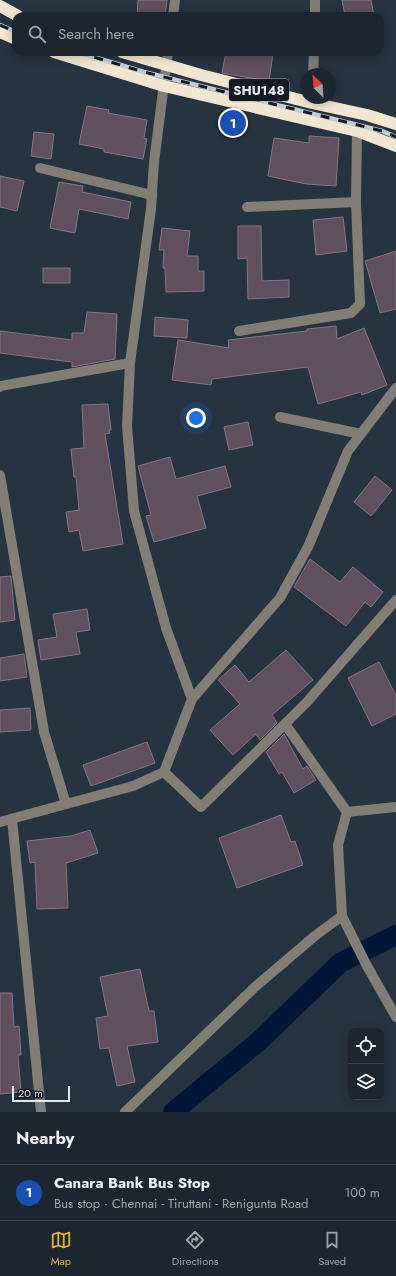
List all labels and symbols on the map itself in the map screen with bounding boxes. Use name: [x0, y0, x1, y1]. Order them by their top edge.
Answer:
north arrow: [300, 68, 336, 104]
road number: SHU148: [229, 79, 289, 101]
pin: 1: [220, 108, 246, 138]
your location: [186, 408, 206, 428]
scale bar: [12, 1084, 70, 1103]

